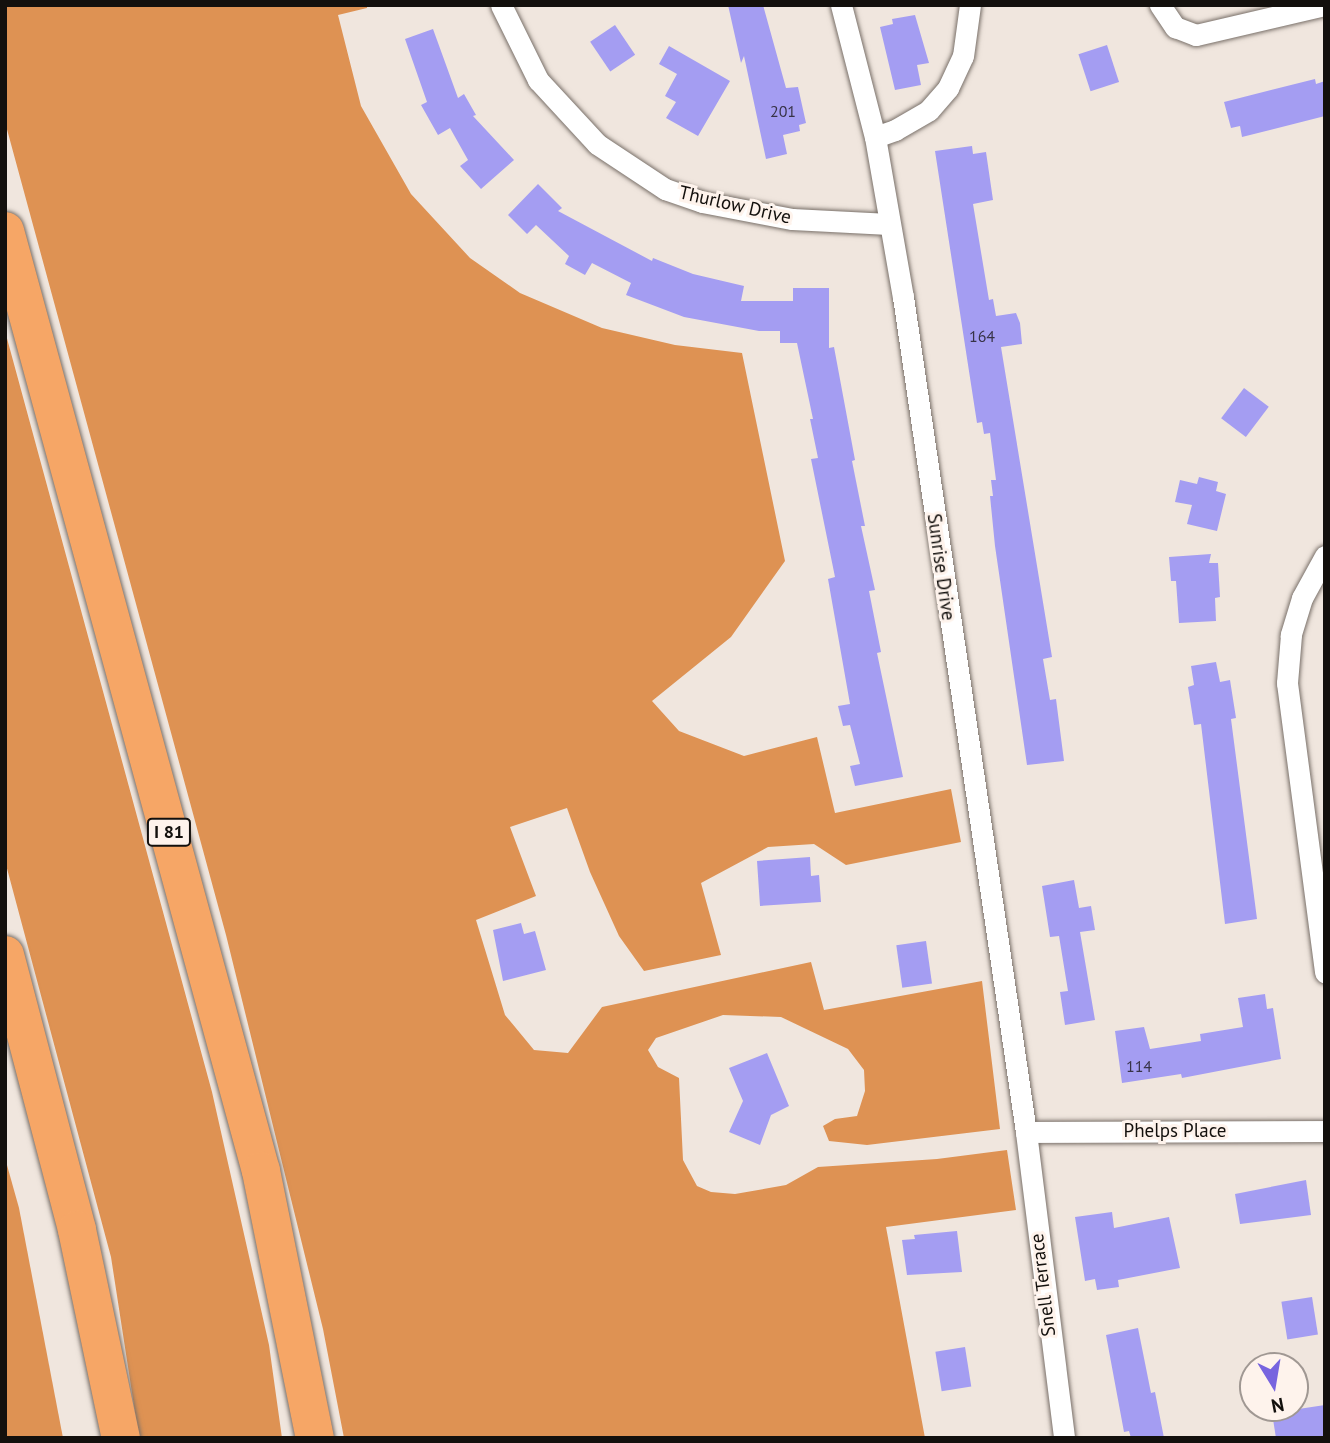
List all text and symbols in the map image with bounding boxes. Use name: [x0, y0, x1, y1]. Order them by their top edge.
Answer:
house number: 201: [770, 101, 796, 121]
street label: Thurlow Drive: [677, 181, 793, 229]
house number: 164: [969, 326, 995, 346]
street label: Sunrise Drive: [922, 512, 960, 622]
road number: I 81: [146, 818, 192, 846]
house number: 114: [1126, 1056, 1152, 1076]
street label: Phelps Place: [1124, 1120, 1226, 1142]
street label: Snell Terrace: [1025, 1232, 1061, 1338]
north arrow: [1239, 1352, 1309, 1422]
text: N: [1269, 1393, 1286, 1419]

